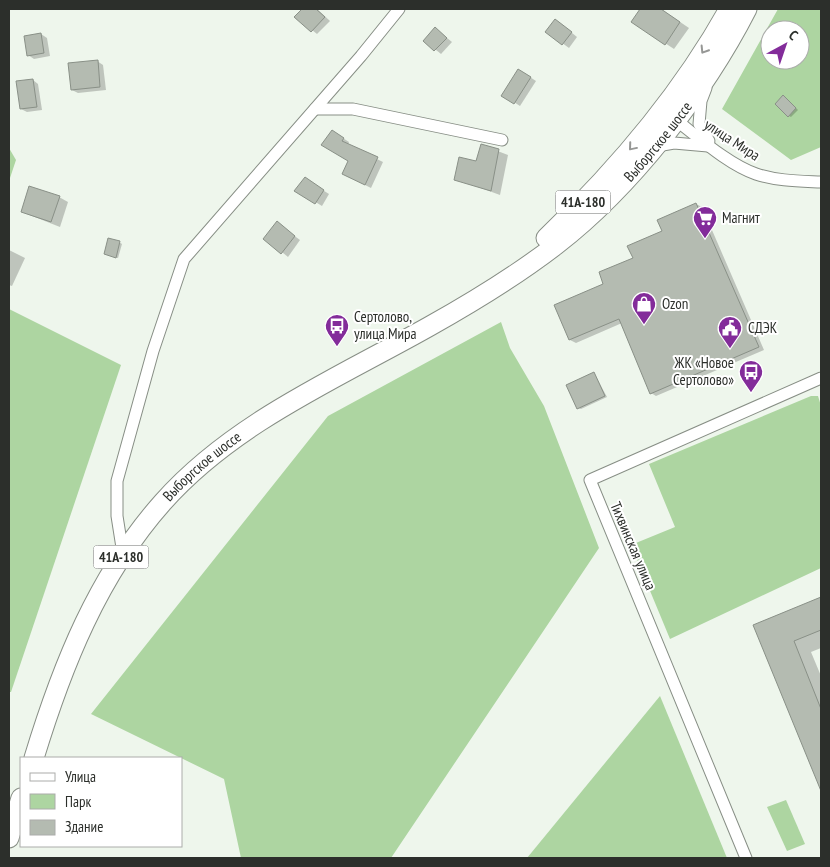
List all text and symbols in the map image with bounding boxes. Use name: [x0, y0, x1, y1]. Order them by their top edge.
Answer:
north arrow: [760, 20, 810, 70]
text: С: [785, 26, 802, 44]
one-way arrow: [701, 45, 710, 54]
street label: Выборгское шоссе: [620, 98, 696, 185]
street label: улица Мира: [701, 115, 764, 165]
one-way arrow: [629, 141, 637, 150]
road number: 41А-180: [556, 190, 610, 213]
supermarket icon: Магнит: [692, 205, 718, 239]
place label: Магнит: [722, 208, 760, 227]
shop icon: Ozon: [631, 291, 657, 325]
place label: Ozon: [662, 294, 688, 313]
place label: Сертолово, улица Мира: [354, 307, 417, 343]
bus stop icon: Сертолово, улица Мира: [324, 313, 350, 347]
public building icon: СДЭК: [717, 315, 743, 349]
place label: СДЭК: [748, 318, 778, 337]
place label: ЖК «Новое Сертолово»: [673, 353, 734, 389]
bus stop icon: ЖК «Новое Сертолово»: [738, 359, 764, 393]
street label: Выборгское шоссе: [158, 427, 245, 505]
street label: Тихвинская улица: [606, 499, 661, 593]
road number: 41А-180: [94, 546, 148, 568]
legend: [20, 757, 182, 847]
text: Улица: [65, 767, 96, 786]
text: Парк: [65, 792, 91, 811]
text: Здание: [65, 817, 103, 836]

